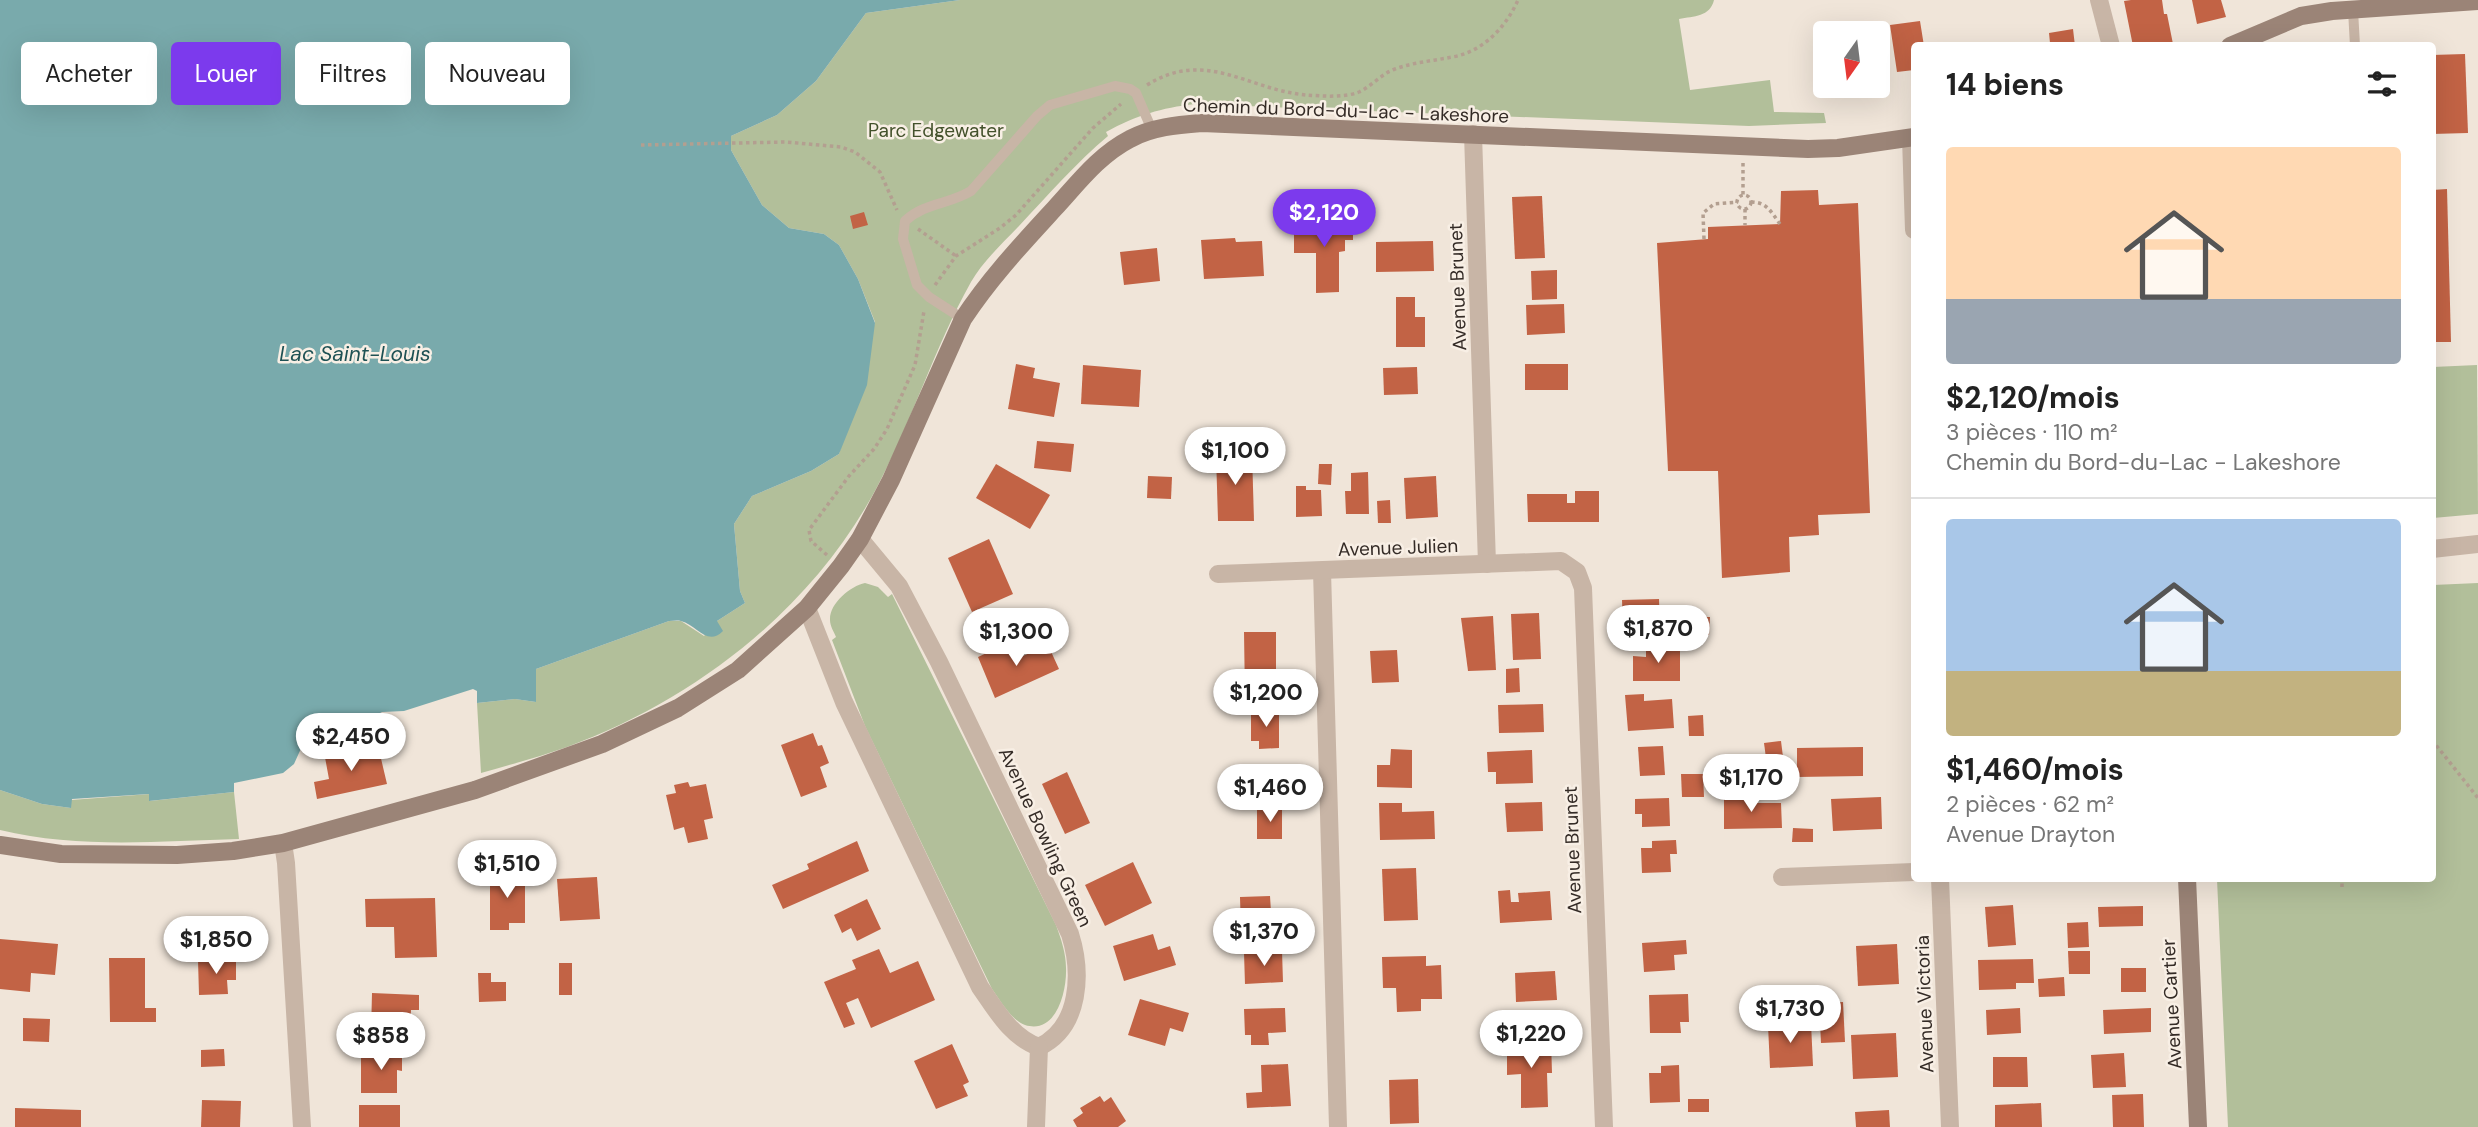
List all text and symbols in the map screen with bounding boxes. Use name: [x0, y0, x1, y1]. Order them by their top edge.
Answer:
north arrow: [1813, 21, 1890, 98]
map controls: [1813, 21, 1890, 98]
chip: Acheter: [21, 42, 157, 105]
chip: Louer: [171, 42, 281, 105]
chip: Filtres: [295, 42, 411, 105]
chip: Nouveau: [425, 42, 570, 105]
text: 14 biens: [1946, 65, 2064, 104]
icon: filters: [2363, 65, 2401, 103]
street label: Chemin du Bord-du-Lac - Lakeshore: [1183, 92, 1509, 129]
park label: Parc Edgewater: [868, 118, 1004, 143]
pin: $2,120: [1267, 190, 1381, 249]
icon: home: [2111, 192, 2237, 318]
text: $2,120: [1289, 197, 1359, 227]
street label: Avenue Brunet: [1443, 223, 1472, 351]
water label: Lac Saint-Louis: [279, 340, 431, 368]
text: $2,120/mois: [1946, 378, 2120, 417]
text: 3 pièces · 110 m²: [1946, 417, 2118, 447]
pin: $1,100: [1178, 428, 1292, 487]
text: $1,100: [1201, 435, 1269, 465]
text: Chemin du Bord-du-Lac - Lakeshore: [1946, 447, 2341, 477]
street label: Avenue Julien: [1337, 533, 1459, 562]
icon: home: [2111, 564, 2237, 690]
pin: $1,870: [1601, 606, 1715, 665]
pin: $1,300: [959, 608, 1073, 668]
text: $1,870: [1623, 613, 1693, 643]
text: $1,300: [979, 616, 1053, 646]
pin: $1,200: [1209, 670, 1323, 729]
text: $1,200: [1229, 677, 1303, 707]
pin: $2,450: [294, 714, 408, 773]
text: $2,450: [312, 721, 390, 751]
street label: Avenue Bowling Green: [993, 743, 1098, 931]
text: $1,460/mois: [1946, 750, 2124, 789]
pin: $1,170: [1694, 754, 1808, 814]
text: $1,170: [1719, 762, 1783, 792]
pin: $1,460: [1213, 764, 1327, 824]
text: $1,460: [1233, 772, 1307, 802]
street label: Avenue Brunet: [1558, 786, 1587, 914]
text: 2 pièces · 62 m²: [1946, 789, 2114, 819]
text: Avenue Drayton: [1946, 819, 2115, 849]
pin: $1,510: [450, 841, 564, 900]
text: $1,510: [474, 848, 540, 878]
pin: $1,370: [1207, 908, 1321, 968]
pin: $1,850: [159, 916, 273, 976]
text: $1,370: [1229, 916, 1299, 946]
text: $1,850: [180, 924, 252, 954]
street label: Avenue Victoria: [1910, 935, 1939, 1073]
street label: Avenue Cartier: [2156, 938, 2187, 1070]
pin: $1,730: [1733, 986, 1847, 1045]
text: $1,730: [1755, 993, 1825, 1023]
pin: $1,220: [1474, 1010, 1588, 1070]
pin: $858: [340, 1012, 422, 1072]
text: $1,220: [1496, 1018, 1566, 1048]
text: $858: [352, 1020, 410, 1050]

